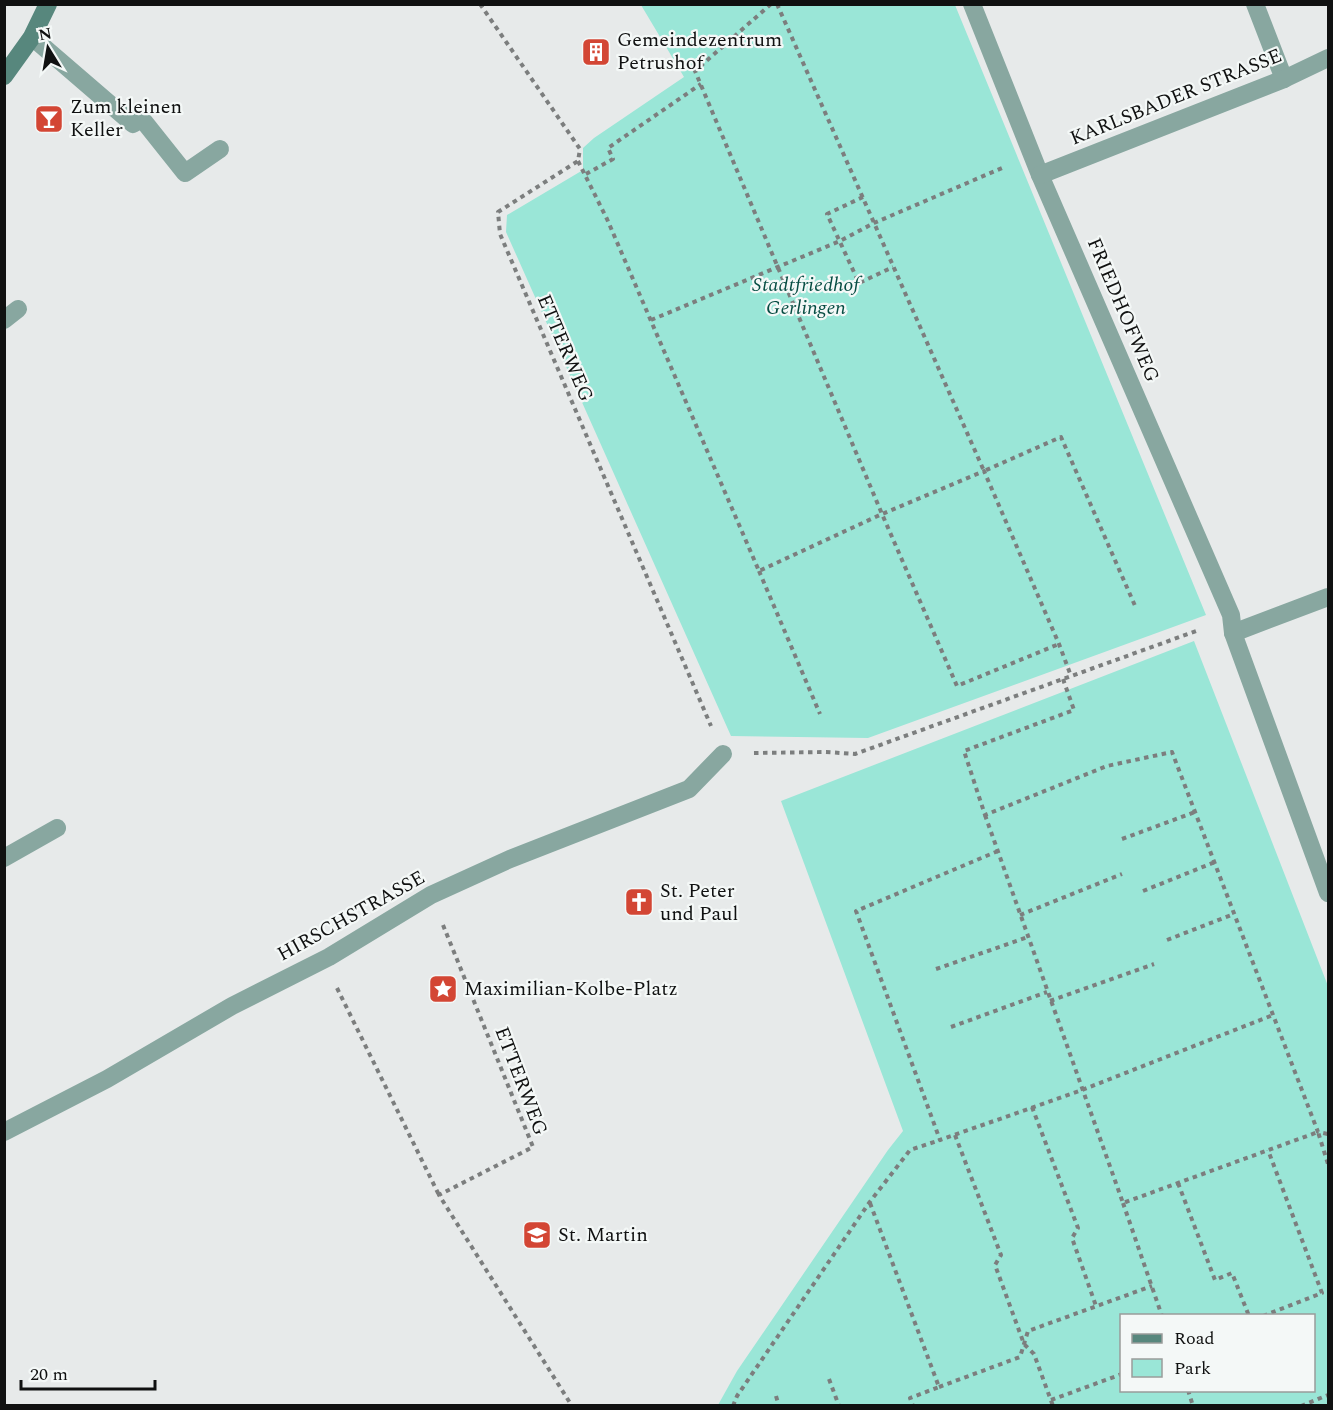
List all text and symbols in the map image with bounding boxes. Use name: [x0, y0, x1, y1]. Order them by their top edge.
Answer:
north arrow: [18, 18, 78, 78]
text: N: [37, 21, 54, 47]
place label: Gemeindezentrum Petrushof: [617, 25, 782, 78]
building icon: Gemeindezentrum Petrushof: [580, 36, 612, 68]
street label: KARLSBADER STRASSE: [1065, 41, 1287, 153]
place label: Zum kleinen Keller: [70, 92, 182, 145]
bar icon: Zum kleinen Keller: [33, 103, 65, 135]
street label: FRIEDHOFWEG: [1079, 233, 1167, 387]
park label: Stadtfriedhof Gerlingen: [752, 270, 863, 323]
street label: ETTERWEG: [529, 290, 601, 406]
street label: HIRSCHSTRASSE: [271, 863, 431, 969]
place label: St. Peter und Paul: [660, 876, 738, 929]
church icon: St. Peter und Paul: [623, 886, 655, 918]
place icon: Maximilian-Kolbe-Platz: [427, 973, 459, 1005]
place label: Maximilian-Kolbe-Platz: [464, 974, 678, 1004]
street label: ETTERWEG: [487, 1022, 555, 1140]
school or university icon: St. Martin: [521, 1219, 553, 1251]
place label: St. Martin: [558, 1220, 648, 1250]
legend: [1120, 1314, 1315, 1392]
text: Road: [1174, 1325, 1215, 1352]
scale bar: [21, 1353, 154, 1391]
text: Park: [1174, 1355, 1211, 1382]
text: 20 m: [30, 1361, 68, 1388]

